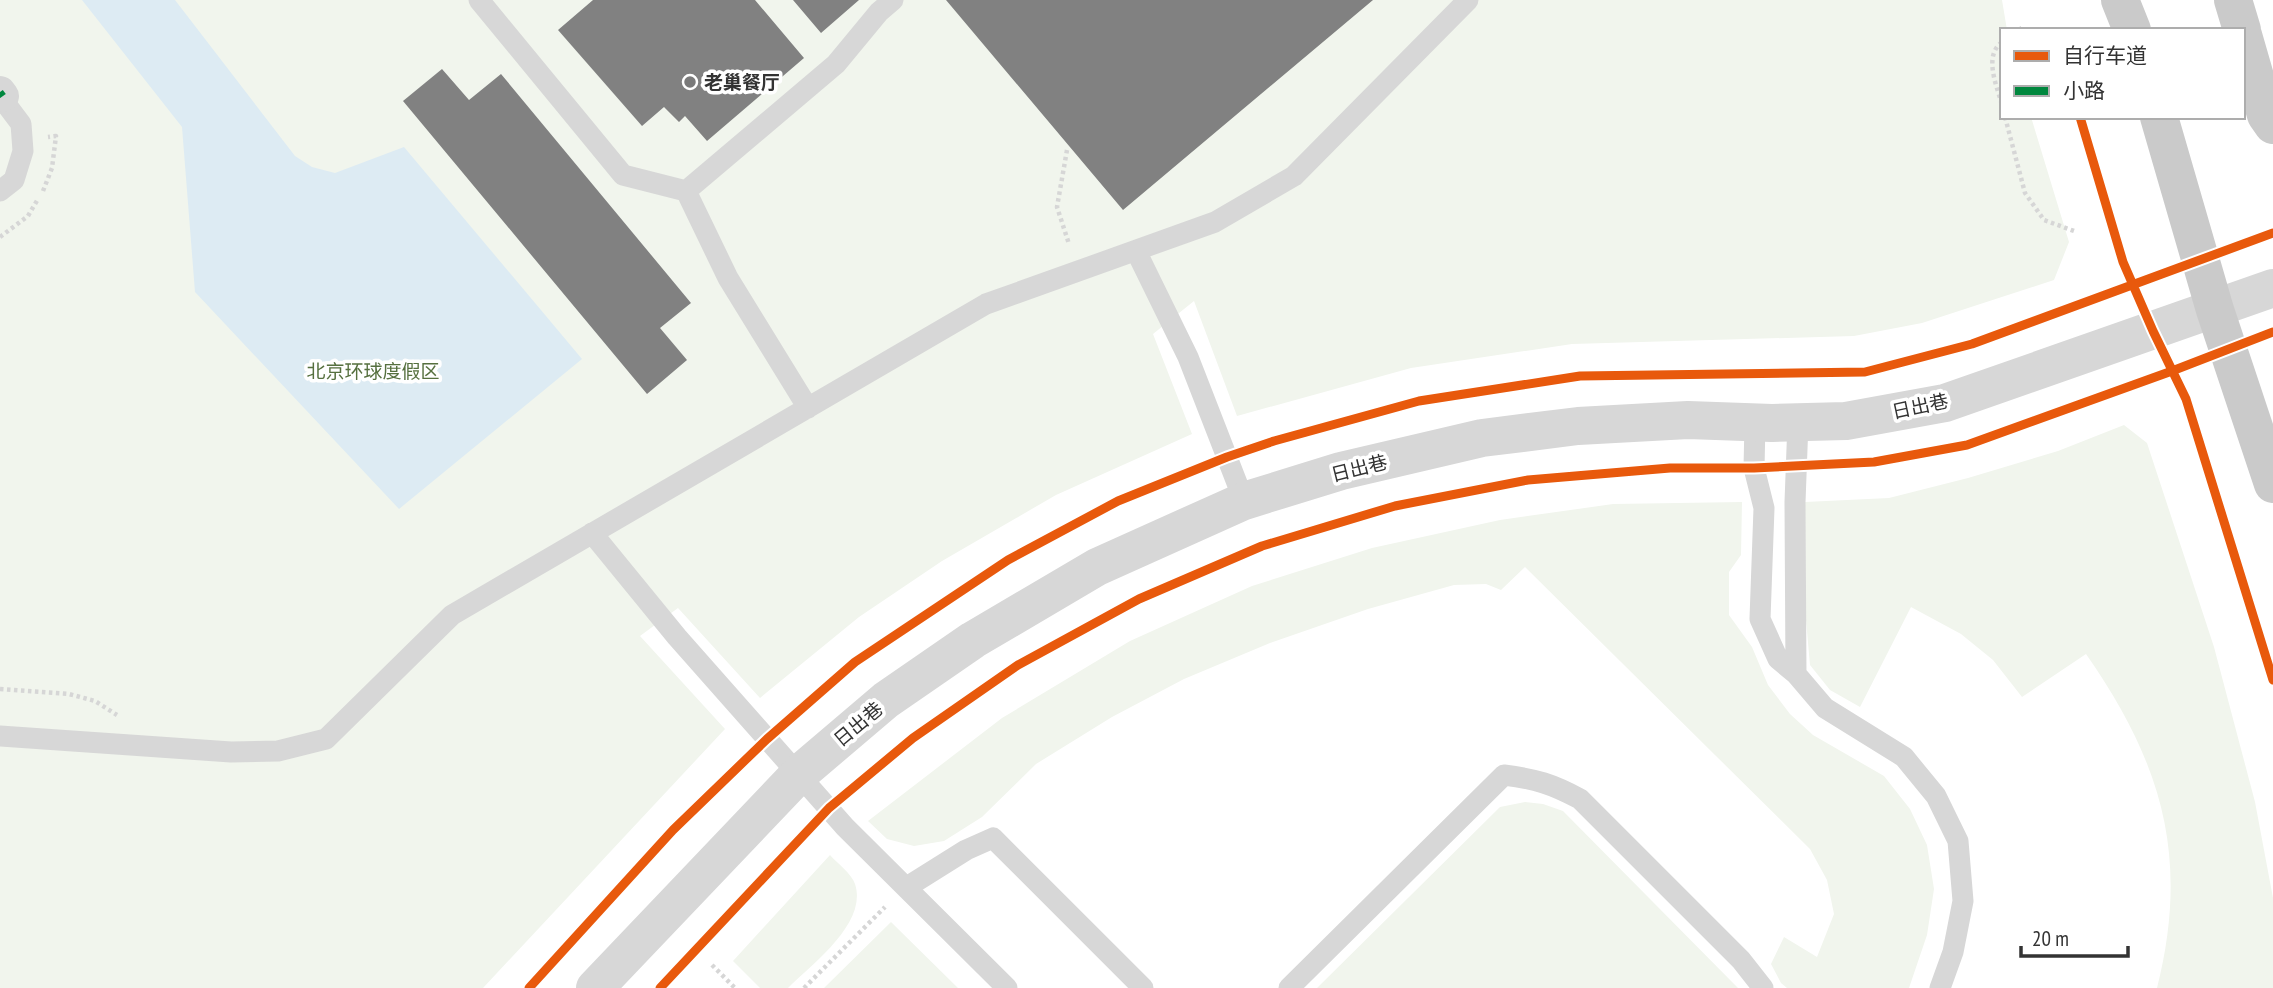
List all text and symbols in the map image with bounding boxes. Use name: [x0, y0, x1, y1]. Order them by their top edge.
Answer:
legend: [2000, 28, 2245, 119]
text: 自行车道: [2063, 42, 2147, 69]
place label: 老巢餐厅: [704, 70, 780, 94]
marker: 老巢餐厅: [682, 74, 698, 90]
text: 小路: [2063, 77, 2105, 104]
park label: 北京环球度假区: [306, 359, 440, 383]
street label: 日出巷: [1890, 388, 1950, 424]
street label: 日出巷: [1328, 449, 1390, 487]
street label: 日出巷: [828, 696, 888, 752]
scale bar: [2021, 914, 2128, 958]
text: 20 m: [2032, 925, 2069, 952]

